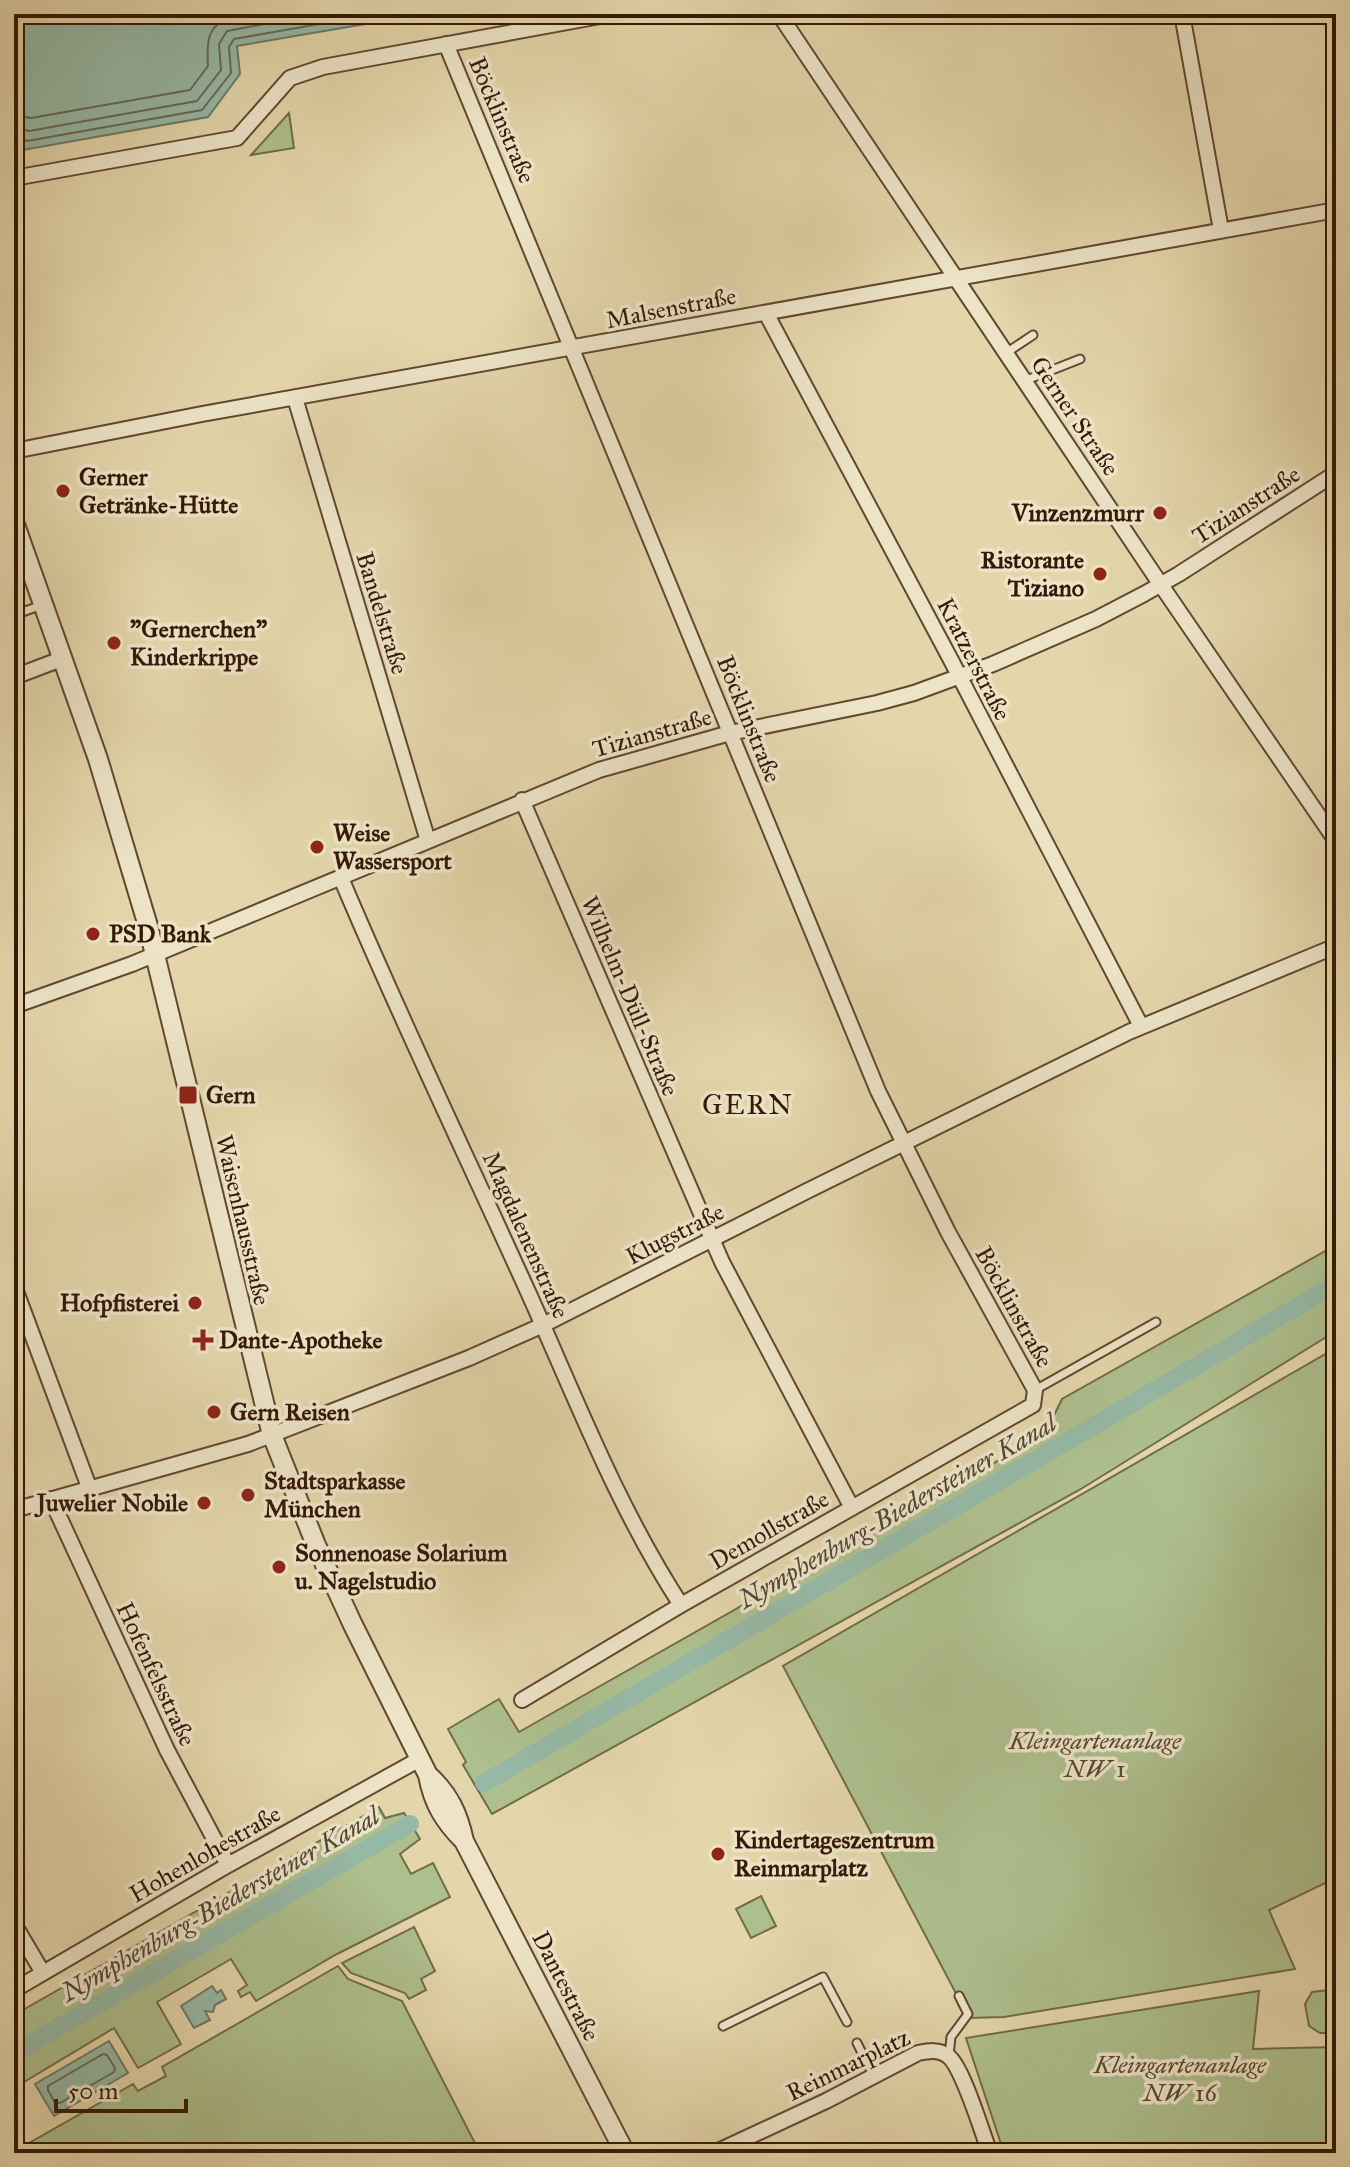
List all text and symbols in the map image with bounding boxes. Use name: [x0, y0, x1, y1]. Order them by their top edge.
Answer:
street label: Böcklinstraße: [462, 52, 542, 188]
street label: Malsenstraße: [603, 281, 739, 335]
street label: Gerner Straße: [1024, 351, 1126, 481]
street label: Tizianstraße: [1186, 459, 1306, 551]
place label: Gerner Getränke-Hütte: [79, 462, 238, 520]
marker: Gerner Getränke-Hütte: [54, 482, 72, 500]
place label: Vinzenzmurr: [1011, 498, 1145, 528]
marker: Vinzenzmurr: [1151, 504, 1169, 522]
place label: Ristorante Tiziano: [981, 545, 1084, 603]
street label: Bandelstraße: [349, 548, 415, 678]
marker: Ristorante Tiziano: [1091, 565, 1109, 583]
street label: Kratzerstraße: [930, 593, 1018, 725]
place label: "Gernerchen" Kinderkrippe: [130, 614, 267, 672]
marker: "Gernerchen" Kinderkrippe: [105, 634, 123, 652]
street label: Böcklinstraße: [710, 651, 788, 787]
street label: Tizianstraße: [589, 702, 715, 764]
place label: Weise Wassersport: [333, 818, 452, 876]
marker: Weise Wassersport: [308, 838, 326, 856]
street label: Wilhelm-Düll-Straße: [574, 892, 686, 1100]
place label: PSD Bank: [109, 919, 212, 949]
marker: PSD Bank: [84, 925, 102, 943]
place label: Gern: [206, 1080, 256, 1110]
marker: Gern: [177, 1084, 199, 1106]
district label: GERN: [702, 1087, 794, 1122]
street label: Waisenhausstraße: [209, 1132, 277, 1308]
street label: Magdalenenstraße: [476, 1147, 576, 1323]
street label: Klugstraße: [621, 1197, 729, 1271]
street label: Böcklinstraße: [968, 1241, 1060, 1373]
place label: Hofpfisterei: [60, 1288, 179, 1318]
marker: Hofpfisterei: [186, 1294, 204, 1312]
place label: Dante-Apotheke: [219, 1325, 382, 1355]
marker: Dante-Apotheke: [194, 1331, 212, 1349]
place label: Gern Reisen: [230, 1397, 350, 1427]
marker: Gern Reisen: [205, 1403, 223, 1421]
water label: Nymphenburg-Biedersteiner Kanal: [730, 1406, 1064, 1617]
place label: Stadtsparkasse München: [264, 1466, 405, 1524]
street label: Demollstraße: [704, 1484, 834, 1576]
marker: Stadtsparkasse München: [239, 1486, 257, 1504]
place label: Juwelier Nobile: [34, 1488, 188, 1518]
marker: Juwelier Nobile: [195, 1494, 213, 1512]
place label: Sonnenoase Solarium u. Nagelstudio: [294, 1538, 508, 1596]
marker: Sonnenoase Solarium u. Nagelstudio: [270, 1558, 288, 1576]
street label: Hofenfelsstraße: [110, 1597, 202, 1751]
park label: Kleingartenanlage NW 1: [1008, 1726, 1182, 1784]
water label: Nymphenburg-Biedersteiner Kanal: [53, 1799, 387, 2010]
street label: Hohenlohestraße: [124, 1799, 286, 1909]
place label: Kindertageszentrum Reinmarplatz: [734, 1825, 936, 1883]
marker: Kindertageszentrum Reinmarplatz: [709, 1845, 727, 1863]
street label: Dantestraße: [526, 1926, 606, 2046]
street label: Reinmarplatz: [781, 2022, 915, 2108]
park label: Kleingartenanlage NW 16: [1093, 2050, 1267, 2108]
scale bar: [56, 2063, 186, 2113]
text: 50 m: [68, 2076, 118, 2106]

